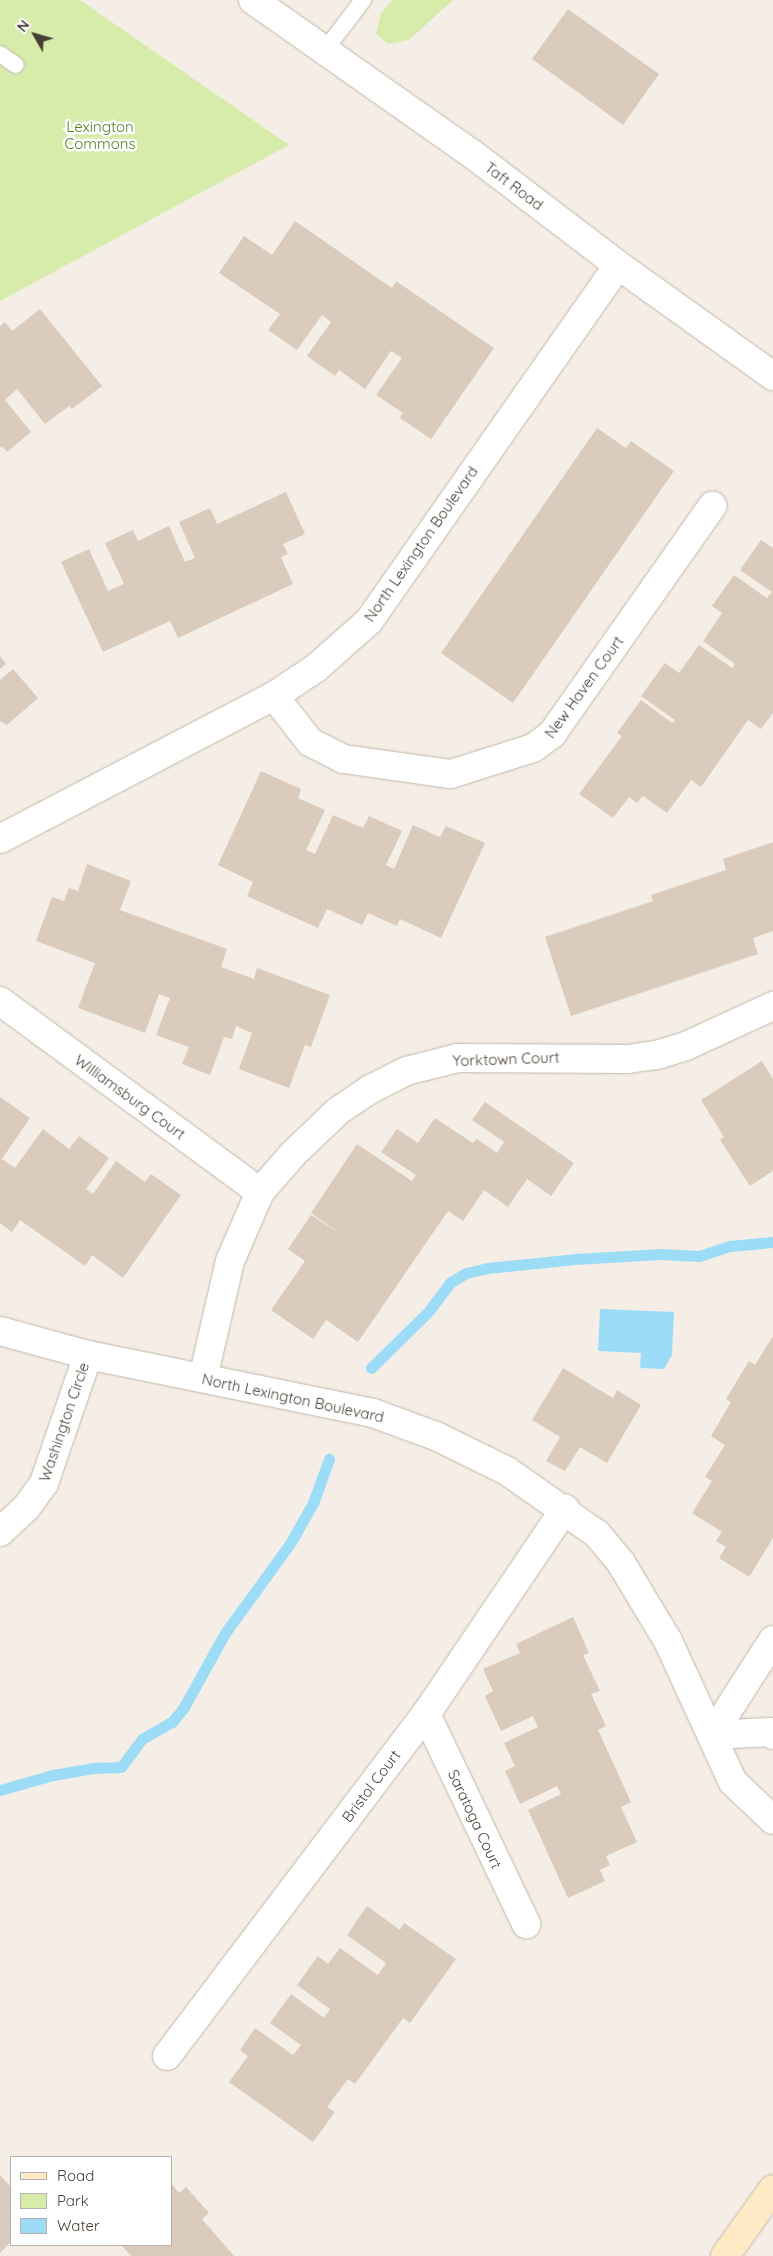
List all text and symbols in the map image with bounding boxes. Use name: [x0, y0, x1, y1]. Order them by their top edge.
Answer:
north arrow: [10, 10, 60, 60]
text: N: [13, 16, 33, 35]
park label: Lexington Commons: [65, 117, 135, 152]
street label: Taft Road: [481, 158, 547, 214]
street label: North Lexington Boulevard: [360, 463, 482, 625]
street label: New Haven Court: [541, 632, 627, 742]
street label: Yorktown Court: [452, 1048, 560, 1070]
street label: Williamsburg Court: [71, 1051, 189, 1143]
street label: Washington Circle: [35, 1360, 93, 1484]
street label: North Lexington Boulevard: [200, 1370, 386, 1426]
street label: Bristol Court: [338, 1746, 404, 1826]
street label: Saratoga Court: [444, 1767, 506, 1871]
legend: [10, 2156, 172, 2246]
text: Road: [57, 2166, 94, 2185]
text: Park: [57, 2191, 89, 2210]
text: Water: [57, 2216, 100, 2235]

